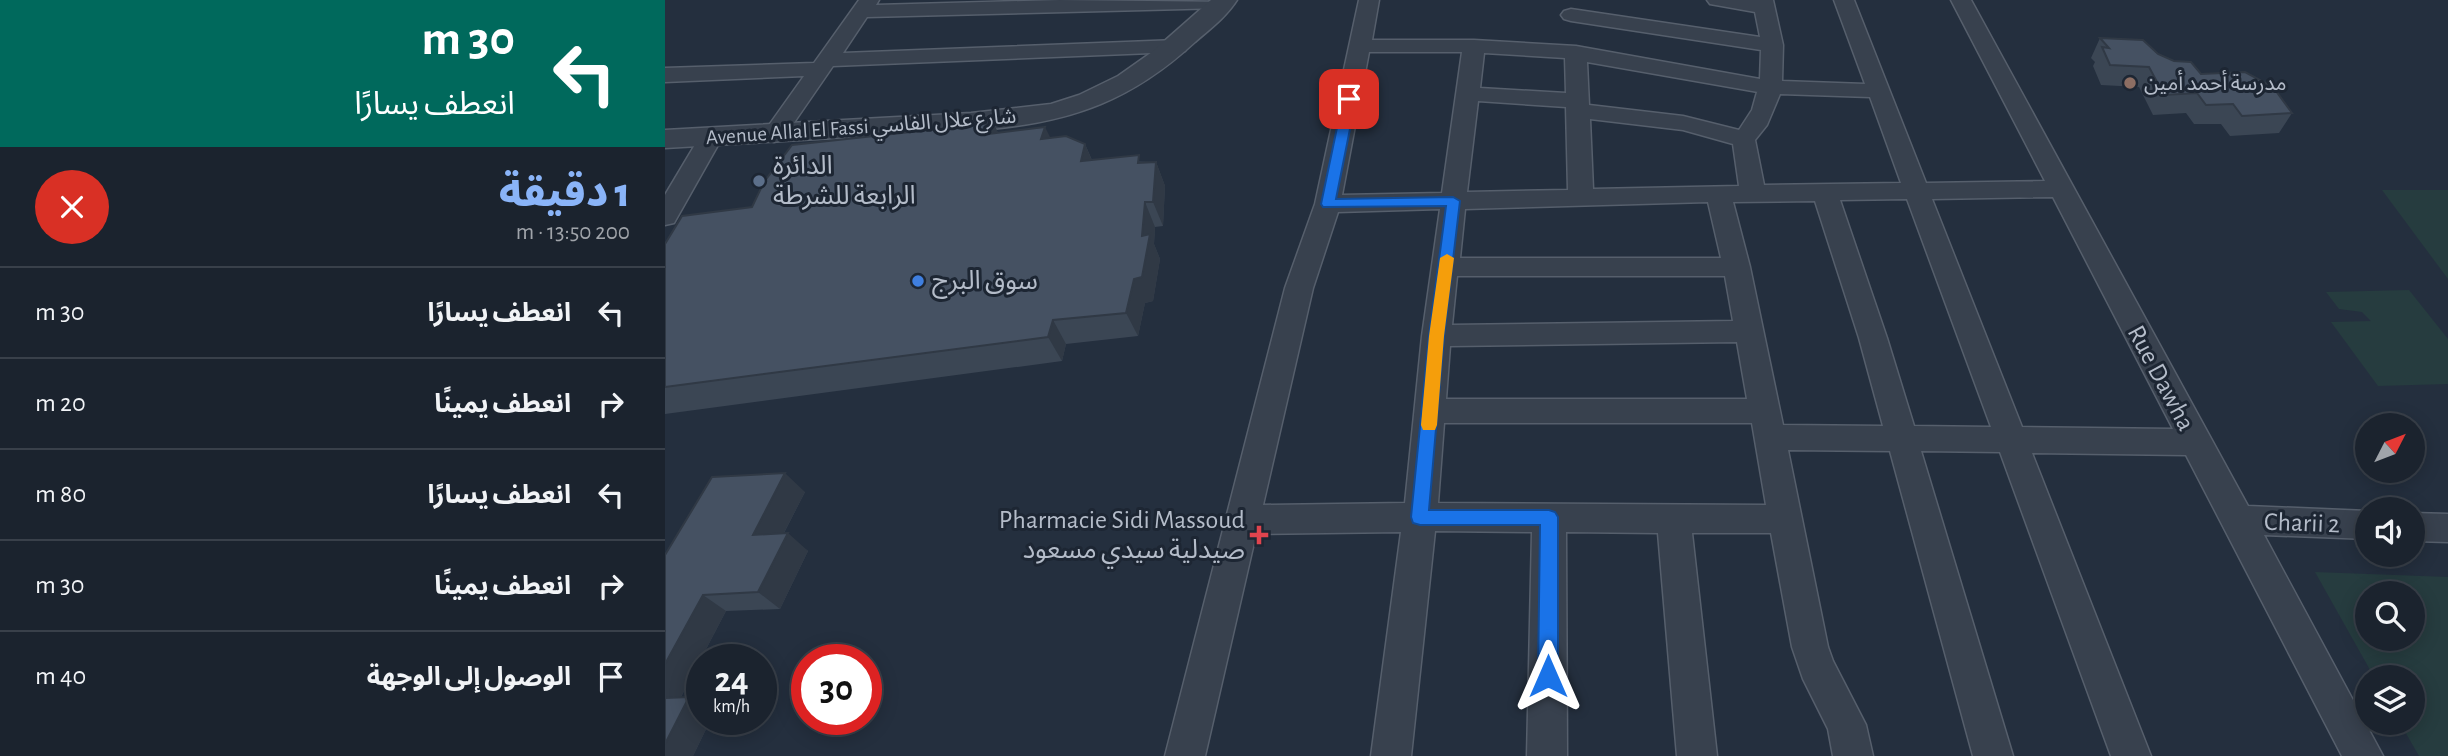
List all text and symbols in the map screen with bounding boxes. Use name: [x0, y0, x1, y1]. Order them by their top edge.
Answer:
text: 30 m: [421, 15, 515, 64]
icon: left: [539, 28, 630, 119]
pin: [1319, 69, 1379, 129]
place label: مدرسة أحمد أمين: [2144, 70, 2287, 95]
marker: مدرسة أحمد أمين: [2122, 75, 2138, 91]
icon: arrive: [1330, 80, 1368, 118]
text: انعطف يسارًا: [354, 88, 515, 120]
street label: Avenue Allal El Fassi شارع علال الفاسي: [705, 106, 1017, 153]
place label: الدائرة الرابعة للشرطة: [773, 153, 916, 210]
button: close: [35, 170, 109, 244]
text: 1 دقيقة: [499, 172, 630, 214]
marker: الدائرة الرابعة للشرطة: [751, 173, 767, 189]
text: 200 m · 13:50: [516, 221, 630, 244]
place label: سوق البرج: [932, 268, 1038, 299]
marker: سوق البرج: [910, 273, 926, 289]
icon: left: [592, 294, 630, 332]
text: 30 m: [35, 299, 85, 325]
text: انعطف يسارًا: [427, 300, 571, 326]
street label: Rue Dawha: [2123, 321, 2199, 435]
icon: right: [592, 385, 630, 423]
text: 20 m: [35, 390, 86, 416]
text: انعطف يمينًا: [434, 391, 571, 417]
north arrow: [2355, 413, 2425, 483]
map controls: [2355, 413, 2425, 735]
icon: left: [592, 476, 630, 514]
text: 80 m: [35, 481, 86, 507]
text: انعطف يسارًا: [427, 482, 571, 508]
button: sound: [2355, 497, 2425, 567]
place label: Pharmacie Sidi Massoud صيدلية سيدي مسعود: [999, 507, 1245, 569]
street label: Charii 2: [2264, 509, 2341, 537]
marker: Pharmacie Sidi Massoud صيدلية سيدي مسعود: [1251, 527, 1267, 543]
icon: right: [592, 567, 630, 605]
text: 30 m: [35, 572, 85, 598]
text: انعطف يمينًا: [434, 573, 571, 599]
button: search: [2355, 581, 2425, 651]
position arrow: [1511, 639, 1585, 713]
speed limit sign: 30: [791, 644, 882, 735]
icon: arrive: [592, 658, 630, 696]
text: 40 m: [35, 663, 86, 689]
text: 24: [714, 663, 749, 698]
text: الوصول إلى الوجهة: [367, 664, 571, 690]
button: layers: [2355, 665, 2425, 735]
text: km/h: [713, 698, 750, 716]

